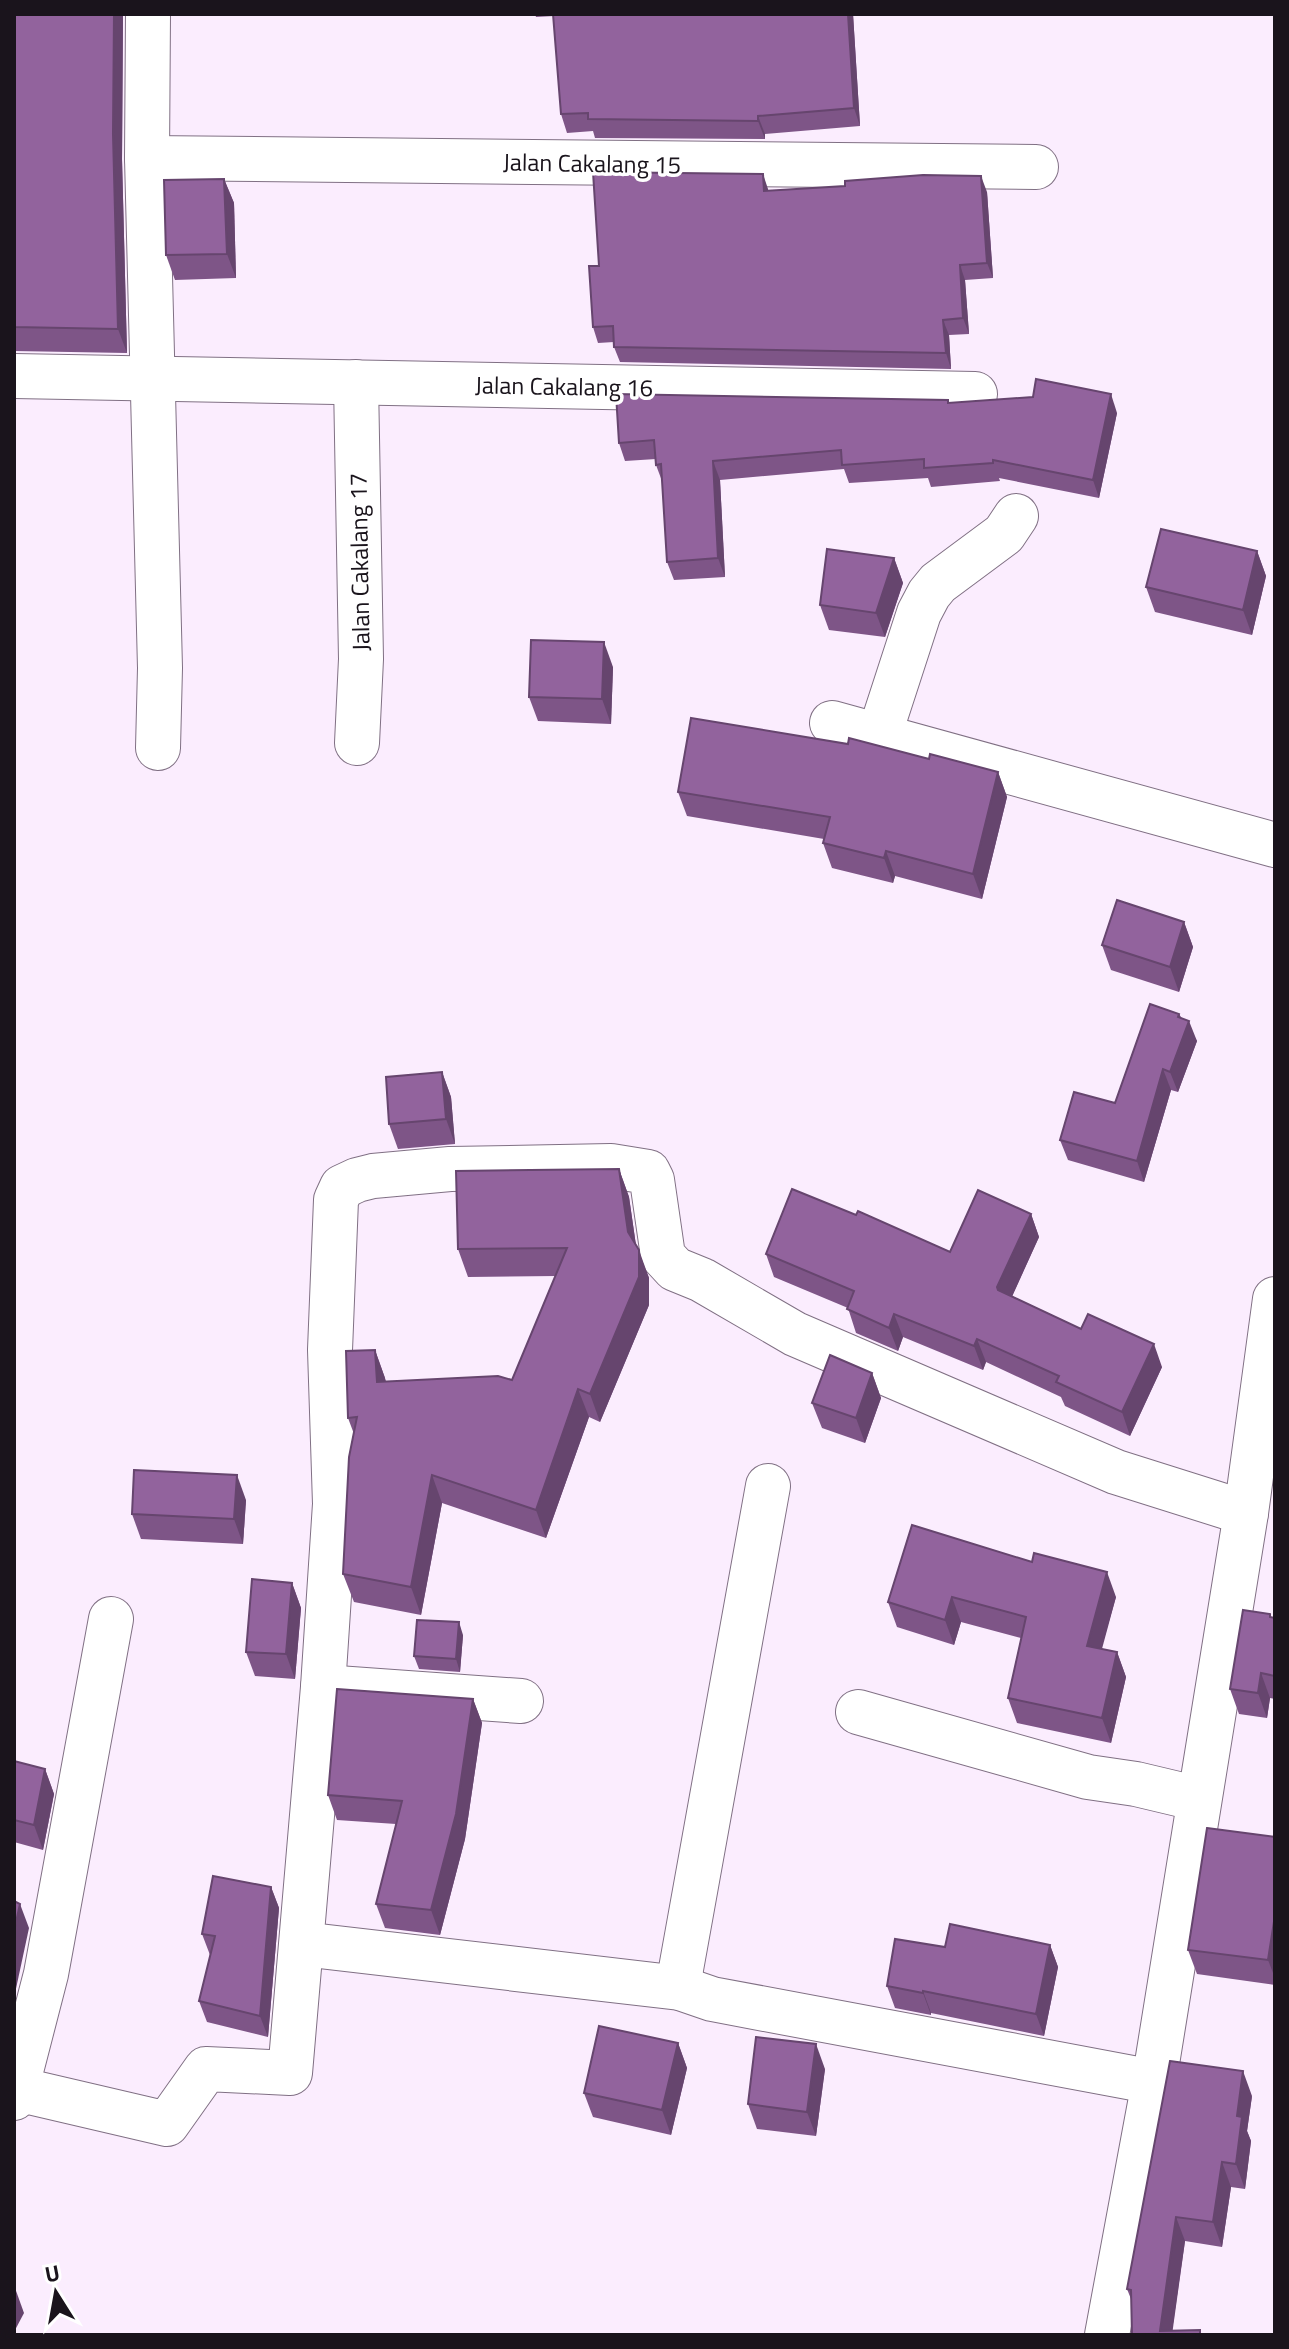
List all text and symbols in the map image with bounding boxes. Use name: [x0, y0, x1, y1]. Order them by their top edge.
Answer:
street label: Jalan Cakalang 15: [503, 143, 681, 183]
street label: Jalan Cakalang 16: [475, 366, 653, 406]
street label: Jalan Cakalang 17: [339, 473, 379, 651]
north arrow: [16, 2253, 96, 2333]
text: U: [42, 2255, 62, 2291]

